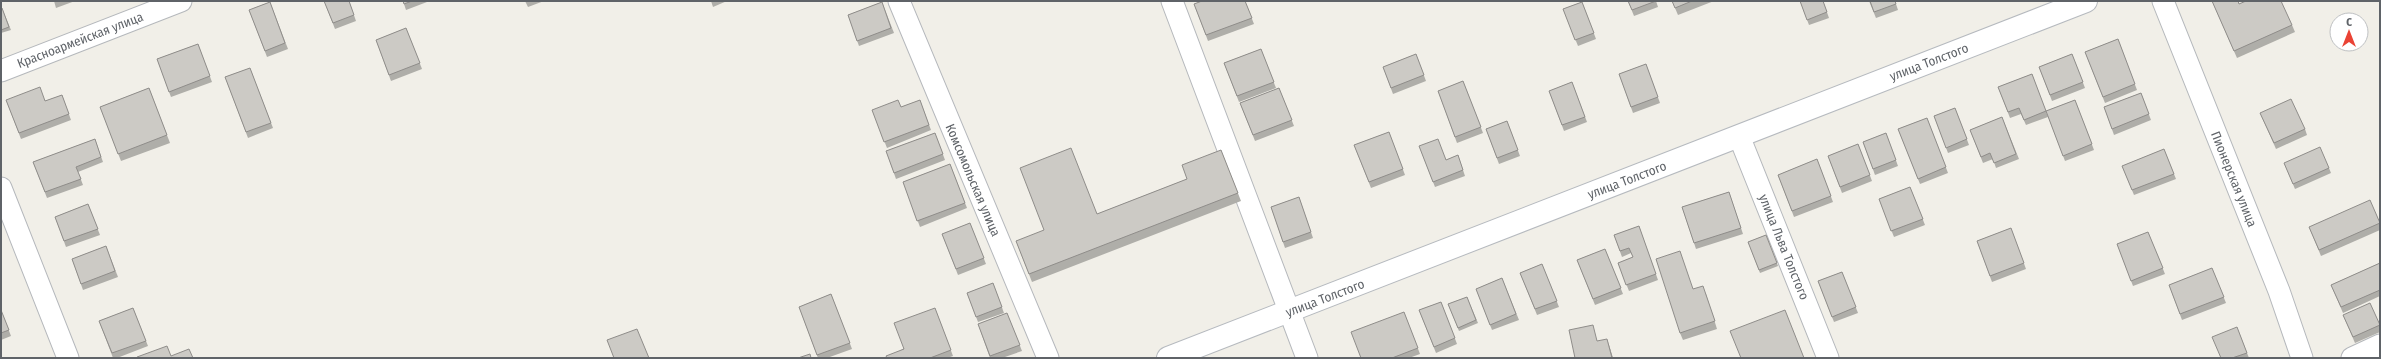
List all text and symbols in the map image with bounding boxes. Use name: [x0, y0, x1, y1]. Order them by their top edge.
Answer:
street label: Красноармейская улица: [15, 9, 145, 71]
north arrow: [2329, 12, 2369, 52]
text: С: [2346, 16, 2352, 29]
street label: улица Толстого: [1887, 40, 1971, 84]
street label: Комсомольская улица: [942, 121, 1004, 239]
street label: Пионерская улица: [2208, 129, 2260, 229]
street label: улица Толстого: [1585, 158, 1669, 202]
street label: улица Льва Толстого: [1756, 192, 1812, 302]
street label: улица Толстого: [1283, 276, 1367, 320]

